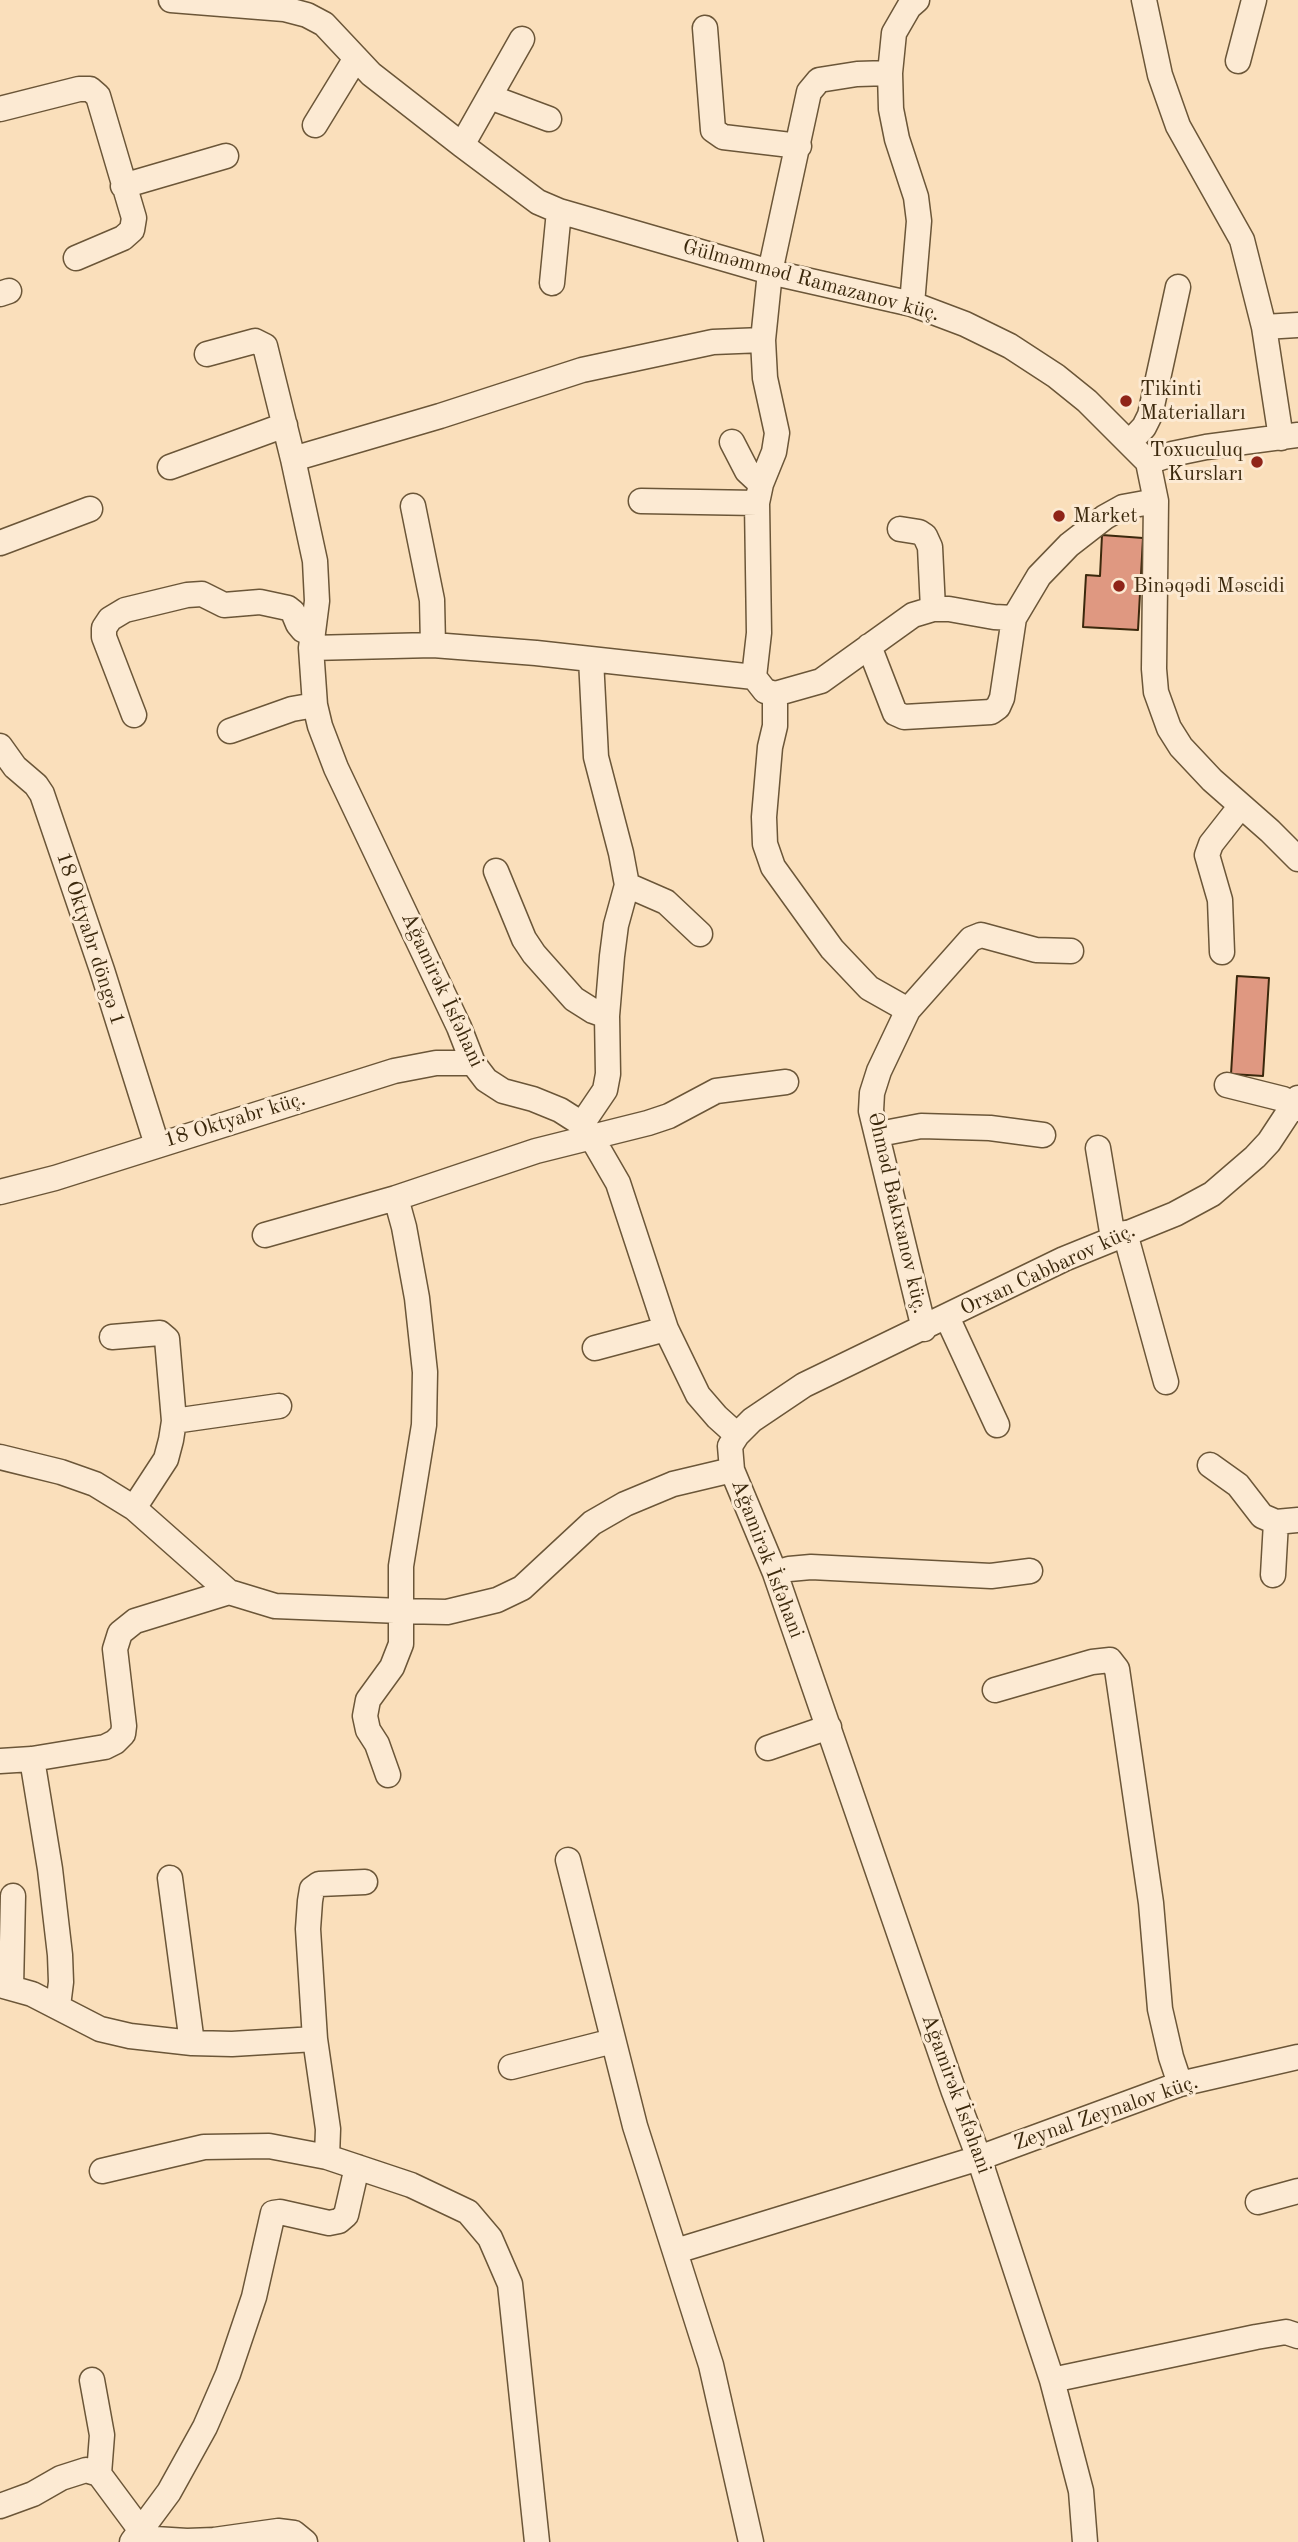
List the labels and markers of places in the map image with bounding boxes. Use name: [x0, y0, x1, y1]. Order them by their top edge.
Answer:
place label: Tikinti Materialları: [1140, 376, 1246, 426]
marker: Tikinti Materialları: [1118, 393, 1134, 409]
place label: Toxuculuq Kursları: [1150, 437, 1243, 487]
marker: Toxuculuq Kursları: [1249, 454, 1265, 470]
place label: Market: [1073, 503, 1138, 529]
marker: Market: [1051, 508, 1067, 524]
place label: Binəqədi Məscidi: [1133, 573, 1285, 599]
marker: Binəqədi Məscidi: [1111, 578, 1127, 594]

